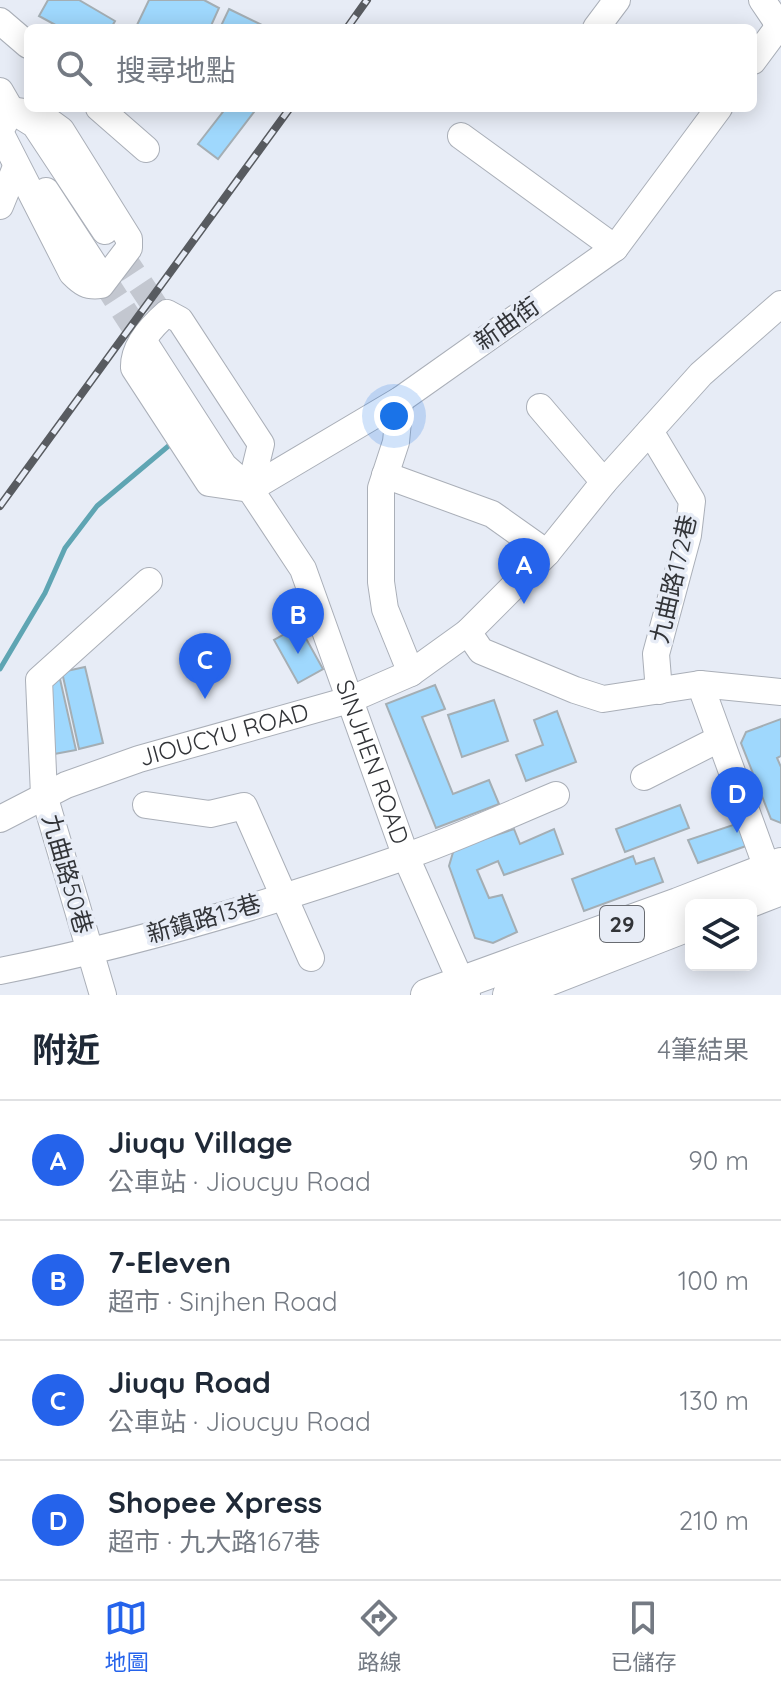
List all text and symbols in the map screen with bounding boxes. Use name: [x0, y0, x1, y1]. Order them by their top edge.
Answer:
search box: [24, 24, 757, 112]
icon: search: [52, 46, 96, 90]
text: 搜尋地點: [116, 51, 236, 89]
street label: 新曲街: [468, 290, 545, 356]
your location: [374, 396, 414, 436]
street label: 九曲路172巷: [644, 512, 702, 646]
pin: A: [498, 538, 550, 604]
pin: B: [272, 588, 324, 654]
pin: C: [179, 633, 231, 699]
street label: SINJHEN ROAD: [330, 675, 416, 848]
street label: JIOUCYU ROAD: [136, 696, 312, 772]
pin: D: [711, 767, 763, 833]
street label: 九曲路50巷: [37, 810, 99, 937]
street label: 新鎮路13巷: [143, 887, 264, 949]
map controls: [685, 899, 757, 971]
button: layers: [685, 899, 757, 971]
road number: 29: [600, 906, 644, 942]
text: 附近: [32, 1028, 100, 1071]
text: 4筆結果: [657, 1033, 749, 1066]
text: Jiuqu Village: [108, 1123, 293, 1161]
text: A: [50, 1144, 66, 1177]
text: 90 m: [688, 1144, 749, 1177]
text: 公車站 · Jioucyu Road: [108, 1165, 371, 1198]
text: 7-Eleven: [108, 1243, 231, 1281]
text: B: [49, 1264, 67, 1297]
text: 100 m: [678, 1264, 749, 1297]
text: 超市 · Sinjhen Road: [108, 1285, 338, 1318]
text: Jiuqu Road: [108, 1363, 271, 1401]
text: C: [50, 1384, 66, 1417]
text: 130 m: [679, 1384, 749, 1417]
text: 公車站 · Jioucyu Road: [108, 1405, 371, 1438]
text: Shopee Xpress: [108, 1483, 322, 1521]
text: D: [49, 1504, 67, 1537]
text: 210 m: [679, 1504, 749, 1537]
text: 超市 · 九大路167巷: [108, 1525, 320, 1558]
tab: 地圖: [104, 1596, 149, 1676]
tab: 路線: [357, 1596, 402, 1676]
tab: 已儲存: [610, 1596, 677, 1676]

